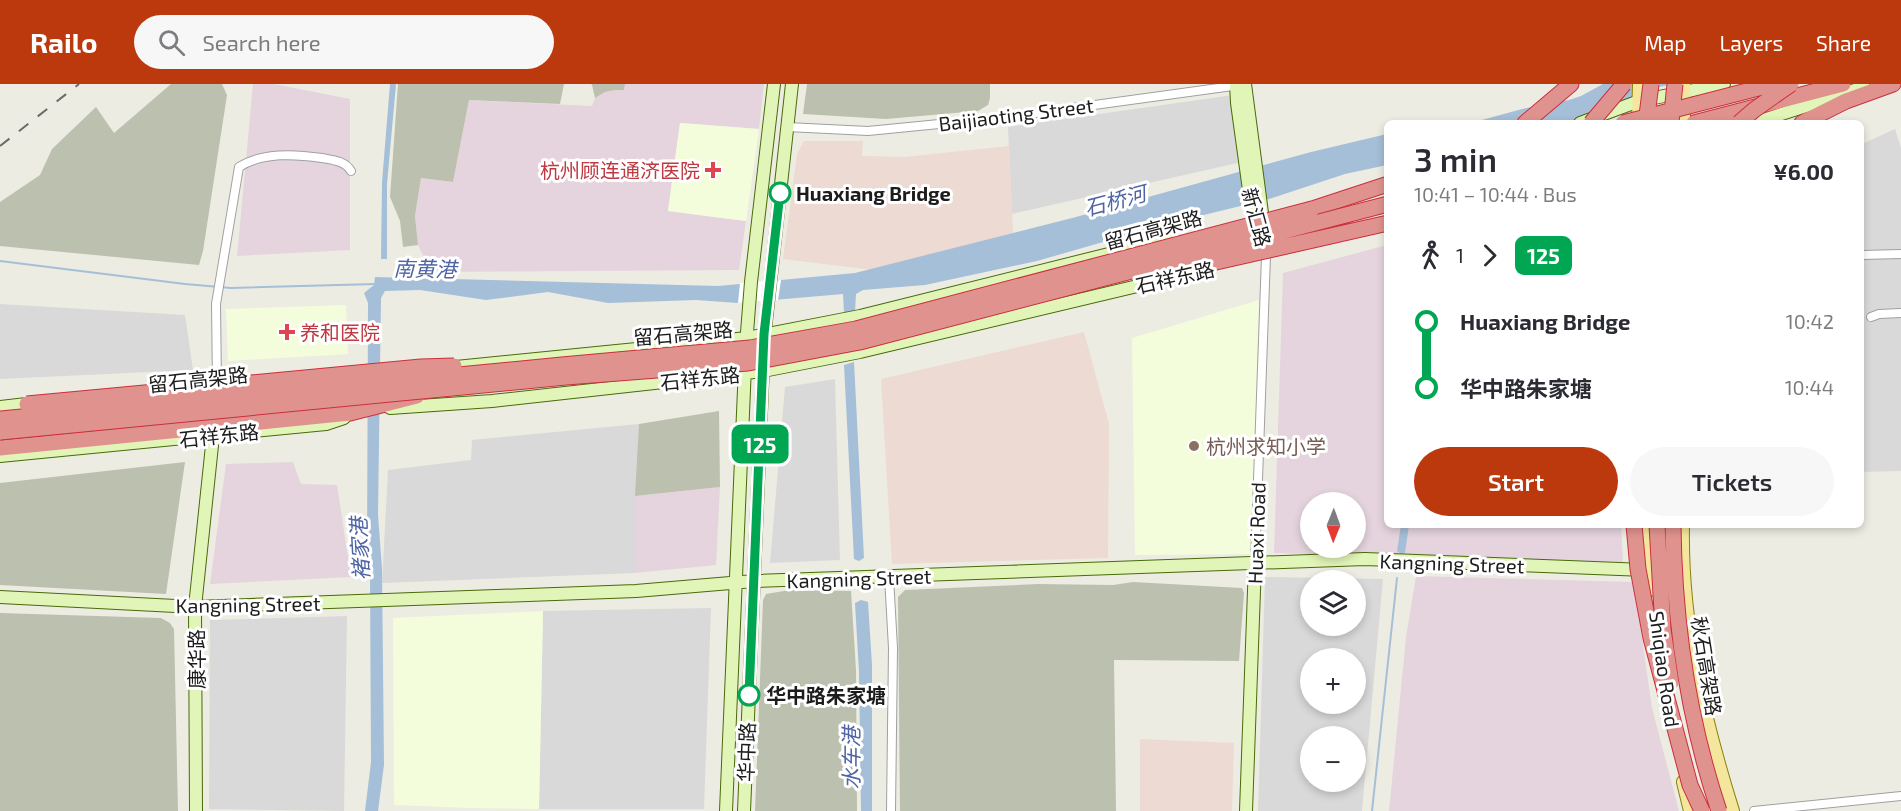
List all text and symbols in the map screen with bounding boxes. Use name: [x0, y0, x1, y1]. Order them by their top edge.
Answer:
search box: [134, 15, 554, 69]
text: Railo: [30, 25, 98, 59]
icon: search: [155, 26, 188, 59]
text: Search here: [203, 29, 321, 55]
text: Map: [1644, 30, 1686, 55]
text: Layers: [1719, 30, 1783, 55]
text: Share: [1816, 30, 1871, 55]
street label: Baijiaoting Street: [937, 93, 1095, 135]
text: 3 min: [1414, 139, 1497, 179]
place label: 杭州顾连通济医院: [540, 158, 700, 182]
text: ¥6.00: [1773, 158, 1834, 184]
marker: 杭州顾连通济医院: [704, 161, 722, 179]
water label: 石桥河: [1081, 179, 1153, 220]
place label: Huaxiang Bridge: [796, 181, 951, 205]
marker: Huaxiang Bridge: [769, 182, 791, 204]
text: 10:41 – 10:44 · Bus: [1414, 182, 1577, 206]
street label: 新汇路: [1238, 185, 1276, 249]
street label: 留石高架路: [1102, 204, 1204, 254]
icon: walk: [1414, 239, 1447, 272]
icon: forward: [1473, 239, 1506, 272]
text: 1: [1456, 243, 1464, 267]
text: 125: [1527, 243, 1560, 268]
water label: 南黄港: [393, 255, 460, 281]
street label: 石祥东路: [1133, 256, 1217, 298]
text: Huaxiang Bridge: [1460, 308, 1630, 334]
text: 10:42: [1786, 309, 1834, 333]
street label: 留石高架路: [632, 317, 734, 349]
place label: 养和医院: [300, 320, 380, 344]
marker: 养和医院: [278, 323, 296, 341]
street label: 留石高架路: [147, 362, 249, 396]
street label: 石祥东路: [659, 362, 741, 394]
text: 华中路朱家塘: [1460, 375, 1592, 401]
text: 10:44: [1785, 375, 1834, 399]
street label: 石祥东路: [178, 419, 260, 451]
line badge: 125: [726, 424, 795, 464]
text: 125: [744, 432, 776, 457]
place label: 杭州求知小学: [1206, 434, 1326, 458]
marker: 杭州求知小学: [1187, 439, 1201, 453]
button: Start: [1414, 447, 1618, 516]
button: Tickets: [1630, 447, 1834, 516]
street label: Huaxi Road: [1242, 482, 1270, 584]
north arrow: [1300, 492, 1366, 558]
map controls: [1300, 492, 1366, 792]
water label: 褚家港: [345, 514, 373, 581]
street label: Kangning Street: [1379, 548, 1525, 578]
street label: Kangning Street: [786, 563, 932, 593]
button: layers: [1300, 570, 1366, 636]
street label: Kangning Street: [175, 591, 321, 617]
street label: Shiqiao Road: [1645, 609, 1685, 729]
street label: 秋石高架路: [1687, 615, 1727, 717]
street label: 康华路: [184, 629, 208, 689]
button: +: [1300, 648, 1366, 714]
place label: 华中路朱家塘: [766, 683, 886, 707]
marker: 华中路朱家塘: [738, 684, 760, 706]
street label: 华中路: [733, 722, 759, 782]
water label: 水车港: [838, 724, 863, 790]
button: −: [1300, 726, 1366, 792]

